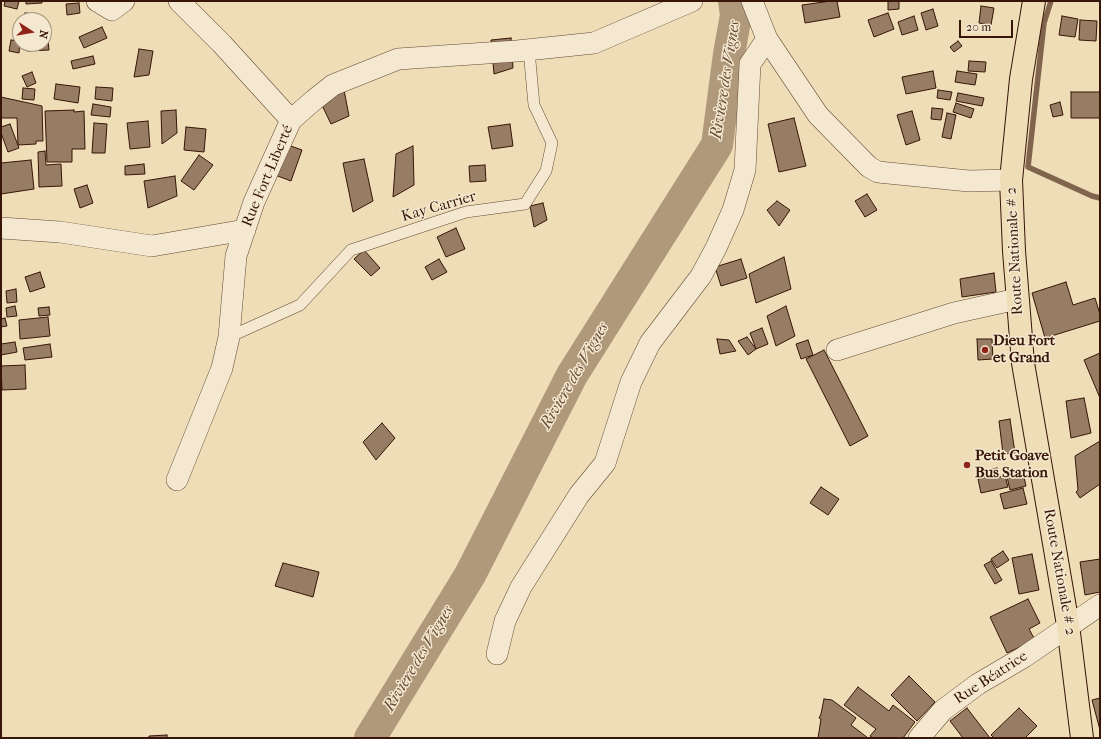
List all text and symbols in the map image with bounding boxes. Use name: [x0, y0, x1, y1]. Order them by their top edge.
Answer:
north arrow: [12, 12, 52, 52]
scale bar: [961, 12, 1015, 38]
water label: Riviere des Vignes: [707, 20, 745, 140]
text: 20 m: [966, 20, 991, 34]
text: N: [36, 29, 50, 40]
street label: Rue Fort-Liberté: [238, 122, 298, 230]
street label: Route Nationale # 2: [1003, 186, 1027, 316]
street label: Kay Carrier: [400, 188, 478, 226]
water label: Riviere des Vignes: [537, 319, 613, 433]
place label: Dieu Fort et Grand: [993, 332, 1055, 367]
marker: Dieu Fort et Grand: [980, 345, 990, 355]
place label: Petit Goave Bus Station: [975, 447, 1049, 482]
marker: Petit Goave Bus Station: [962, 460, 972, 470]
street label: Route Nationale # 2: [1039, 507, 1079, 637]
water label: Riviere des Vignes: [380, 603, 458, 715]
street label: Rue Béatrice: [951, 648, 1031, 708]

